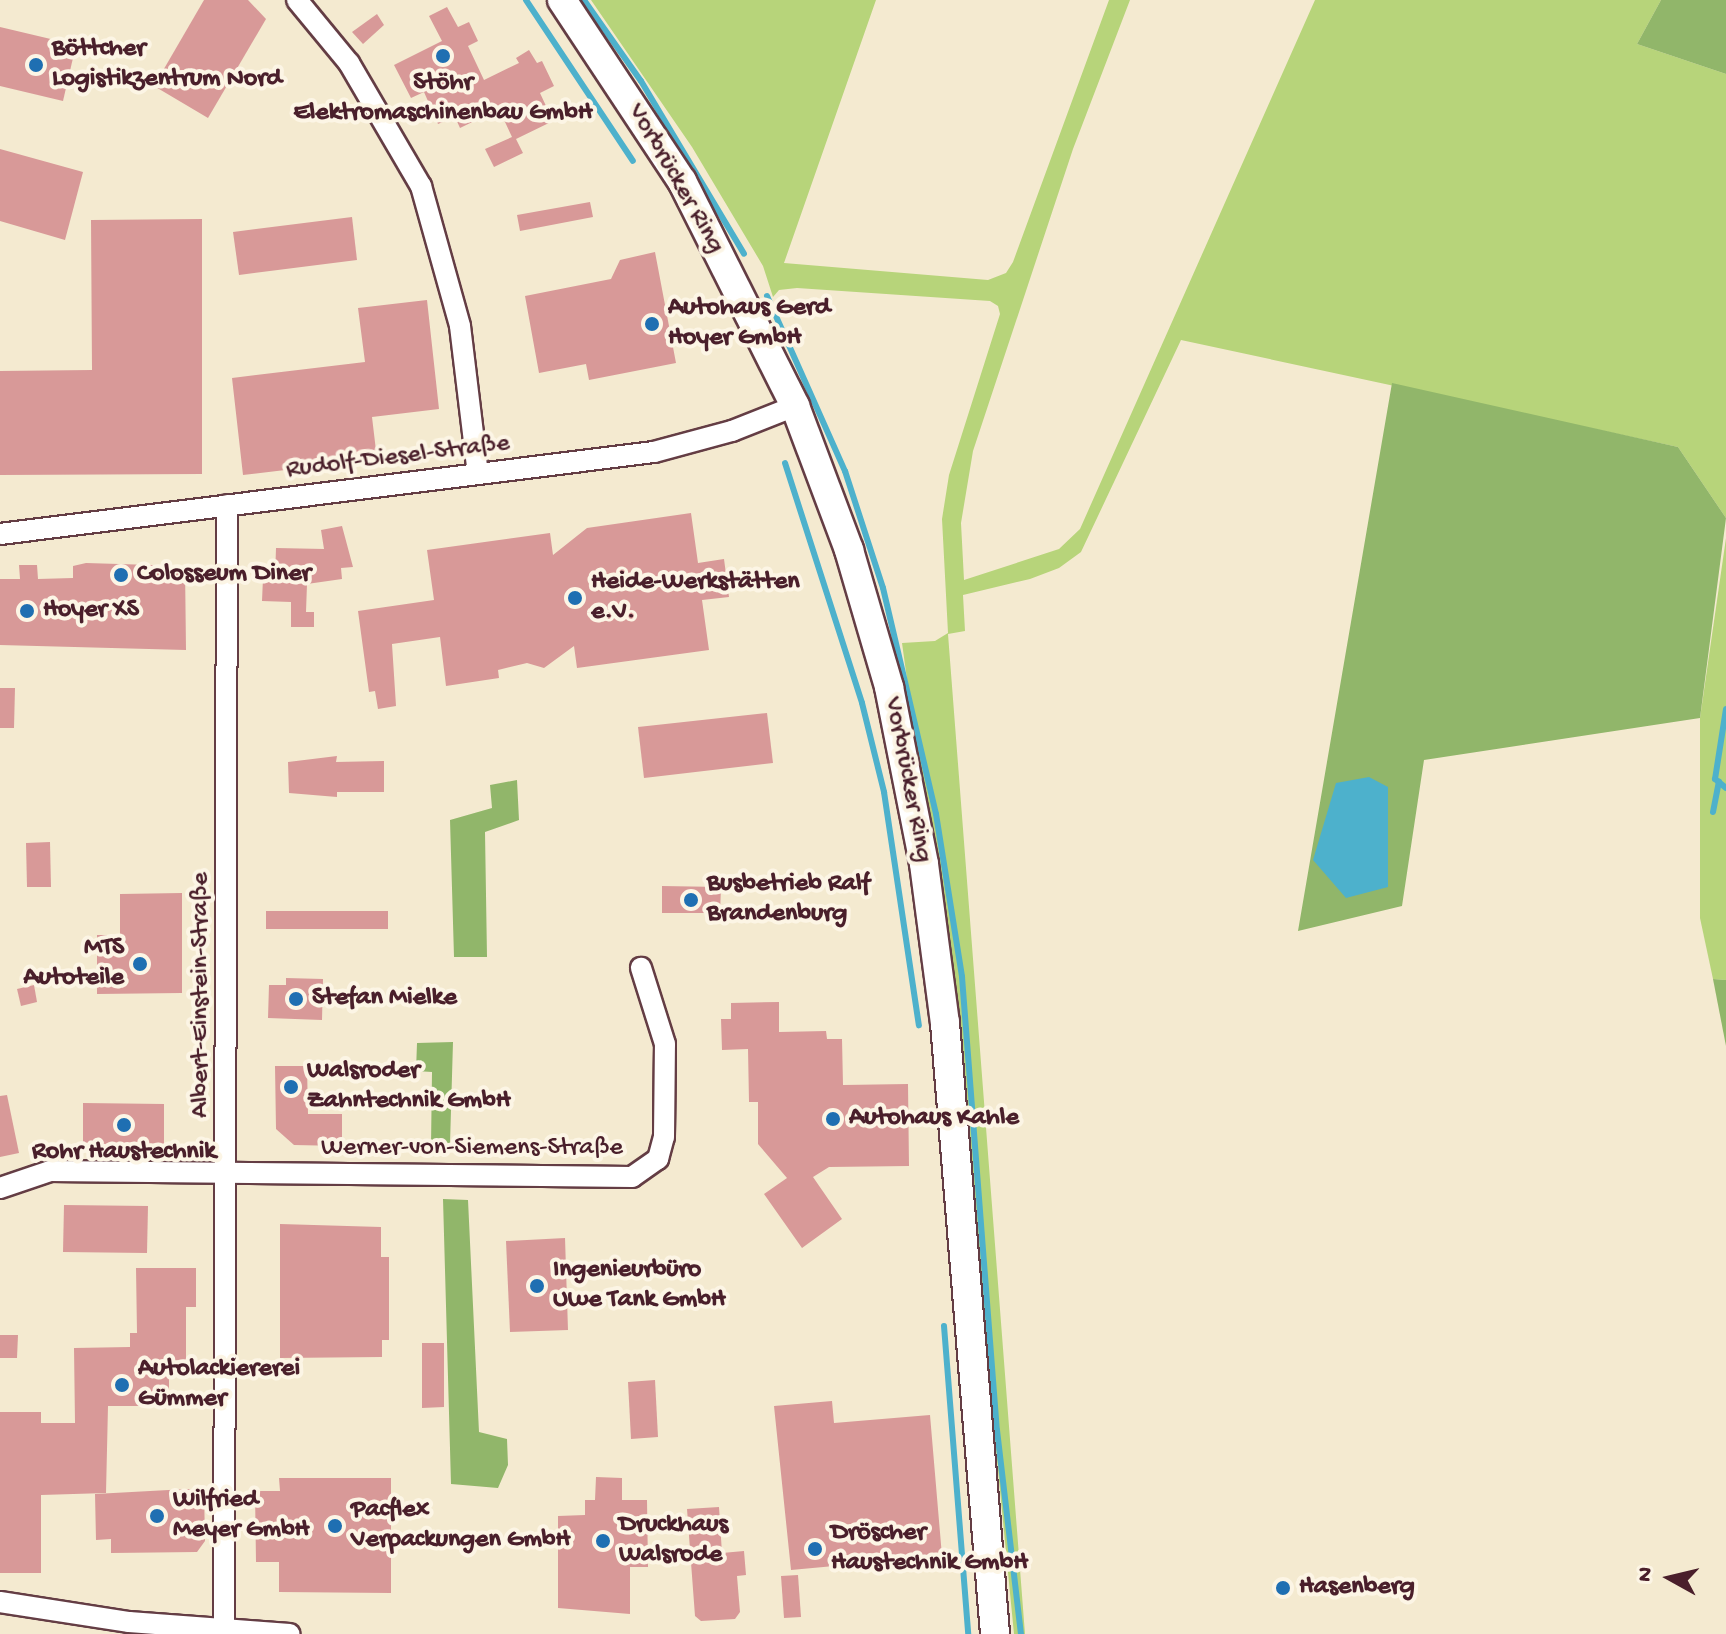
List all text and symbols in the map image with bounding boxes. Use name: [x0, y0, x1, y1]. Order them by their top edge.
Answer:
place label: Böttcher Logistikzentrum Nord: [52, 34, 282, 96]
marker: Stöhr Elektromaschinenbau GmbH: [434, 47, 452, 65]
marker: Böttcher Logistikzentrum Nord: [27, 56, 45, 74]
place label: Stöhr Elektromaschinenbau GmbH: [293, 68, 593, 130]
street label: Vorbrücker Ring: [620, 98, 730, 260]
place label: Autohaus Gerd Hoyer GmbH: [668, 293, 830, 354]
marker: Autohaus Gerd Hoyer GmbH: [643, 315, 661, 333]
street label: Rudolf-Diesel-Straße: [285, 429, 511, 487]
place label: Colosseum Diner: [137, 559, 311, 591]
marker: Colosseum Diner: [112, 566, 130, 584]
place label: Heide-Werkstätten e.V.: [591, 567, 800, 628]
marker: Heide-Werkstätten e.V.: [566, 589, 584, 607]
place label: Hoyer XS: [43, 595, 139, 627]
marker: Hoyer XS: [18, 602, 36, 620]
street label: Vorbrücker Ring: [876, 695, 938, 865]
place label: Busbetrieb Ralf Brandenburg: [707, 869, 870, 930]
street label: Albert-Einstein-Straße: [186, 872, 218, 1118]
marker: Busbetrieb Ralf Brandenburg: [682, 891, 700, 909]
place label: MTS Autoteile: [24, 933, 124, 994]
marker: MTS Autoteile: [131, 955, 149, 973]
place label: Stefan Mielke: [312, 983, 457, 1015]
marker: Stefan Mielke: [287, 990, 305, 1008]
place label: Walsroder Zahntechnik GmbH: [307, 1056, 511, 1118]
marker: Walsroder Zahntechnik GmbH: [282, 1078, 300, 1096]
place label: Autohaus Kahle: [849, 1103, 1019, 1135]
marker: Autohaus Kahle: [824, 1110, 842, 1128]
marker: Rohr Haustechnik: [115, 1116, 133, 1134]
street label: Werner-von-Siemens-Straße: [321, 1133, 623, 1165]
place label: Rohr Haustechnik: [32, 1137, 216, 1169]
place label: Ingenieurbüro Uwe Tank GmbH: [553, 1255, 726, 1316]
marker: Ingenieurbüro Uwe Tank GmbH: [528, 1277, 546, 1295]
place label: Autolackiererei Gümmer: [138, 1354, 300, 1416]
marker: Autolackiererei Gümmer: [113, 1376, 131, 1394]
place label: Wilfried Meyer GmbH: [173, 1485, 309, 1546]
place label: Pacflex Verpackungen GmbH: [351, 1495, 570, 1556]
marker: Wilfried Meyer GmbH: [148, 1507, 166, 1525]
place label: Druckhaus Walsrode: [619, 1510, 728, 1572]
marker: Pacflex Verpackungen GmbH: [326, 1517, 344, 1535]
place label: Dröscher Haustechnik GmbH: [831, 1518, 1028, 1580]
marker: Druckhaus Walsrode: [594, 1532, 612, 1550]
north arrow: [1630, 1538, 1710, 1618]
marker: Dröscher Haustechnik GmbH: [806, 1540, 824, 1558]
text: N: [1632, 1566, 1660, 1584]
place label: Hasenberg: [1299, 1572, 1415, 1604]
marker: Hasenberg: [1274, 1579, 1292, 1597]

